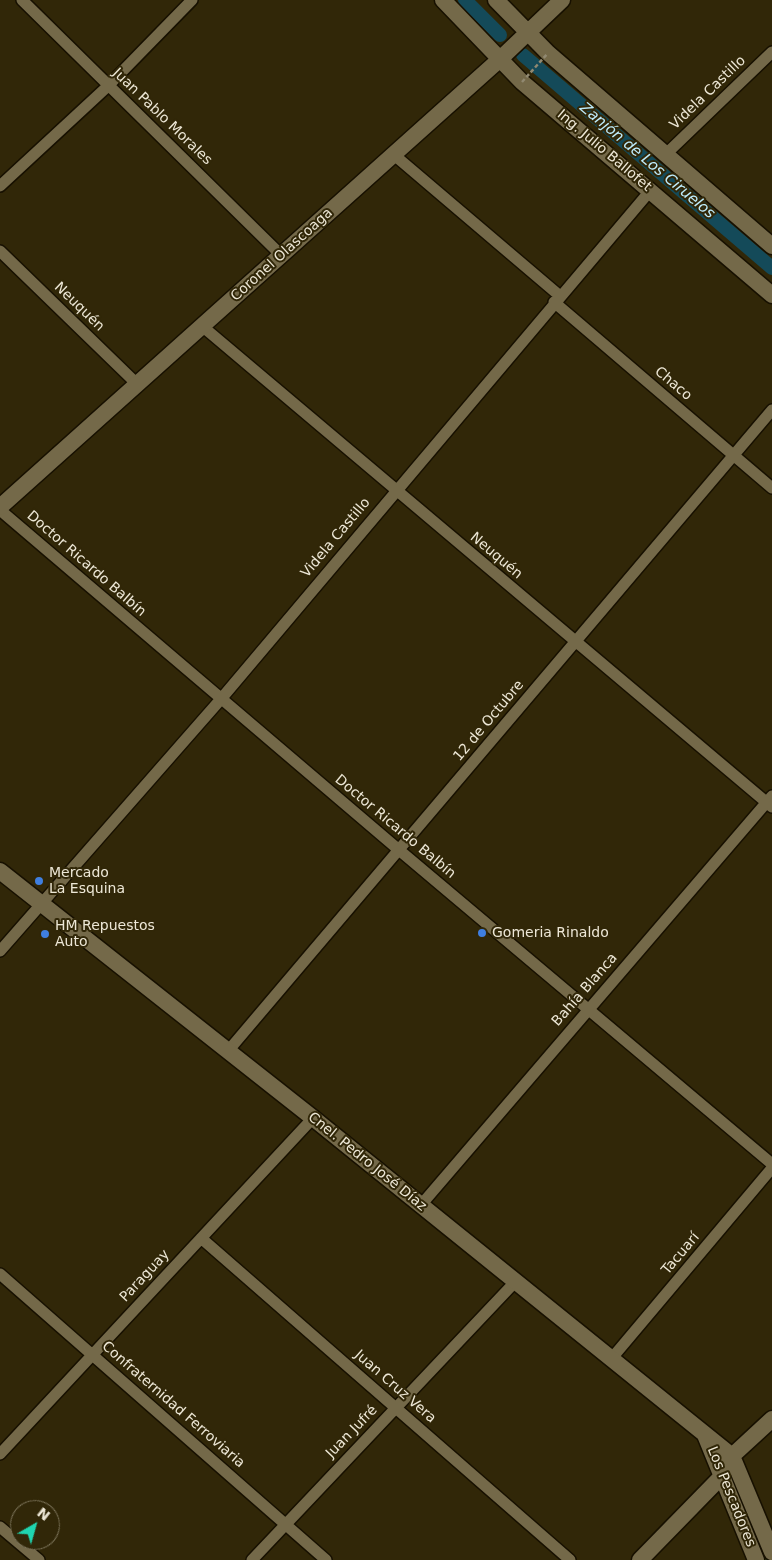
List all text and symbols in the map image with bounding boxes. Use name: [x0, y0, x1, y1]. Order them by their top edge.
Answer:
street label: Videla Castillo: [667, 53, 749, 133]
street label: Juan Pablo Morales: [109, 65, 215, 169]
water label: Zanjón de Los Ciruelos: [576, 99, 718, 223]
street label: Ing. Julio Ballofet: [553, 107, 655, 195]
street label: Coronel Olascoaga: [228, 205, 336, 305]
street label: Neuquén: [50, 279, 108, 335]
street label: Chaco: [651, 364, 695, 404]
street label: Videla Castillo: [298, 495, 374, 581]
street label: Doctor Ricardo Balbín: [23, 508, 149, 620]
street label: Neuquén: [466, 529, 526, 583]
street label: 12 de Octubre: [450, 677, 528, 765]
street label: Doctor Ricardo Balbín: [331, 772, 459, 882]
place label: Mercado La Esquina: [49, 865, 125, 898]
marker: Mercado La Esquina: [33, 875, 45, 887]
place label: HM Repuestos Auto: [55, 918, 155, 950]
place label: Gomeria Rinaldo: [492, 925, 609, 941]
marker: Gomeria Rinaldo: [476, 927, 488, 939]
marker: HM Repuestos Auto: [39, 928, 51, 940]
street label: Bahía Blanca: [549, 950, 621, 1030]
street label: Cnel. Pedro José Díaz: [304, 1109, 430, 1215]
street label: Tacuarí: [659, 1230, 703, 1278]
street label: Paraguay: [117, 1246, 173, 1306]
street label: Confraternidad Ferroviaria: [98, 1338, 248, 1472]
street label: Juan Cruz Vera: [351, 1347, 439, 1427]
street label: Juan Jufré: [323, 1402, 381, 1462]
street label: Los Pescadores: [703, 1444, 759, 1550]
north arrow: [10, 1500, 60, 1550]
text: N: [34, 1504, 53, 1524]

